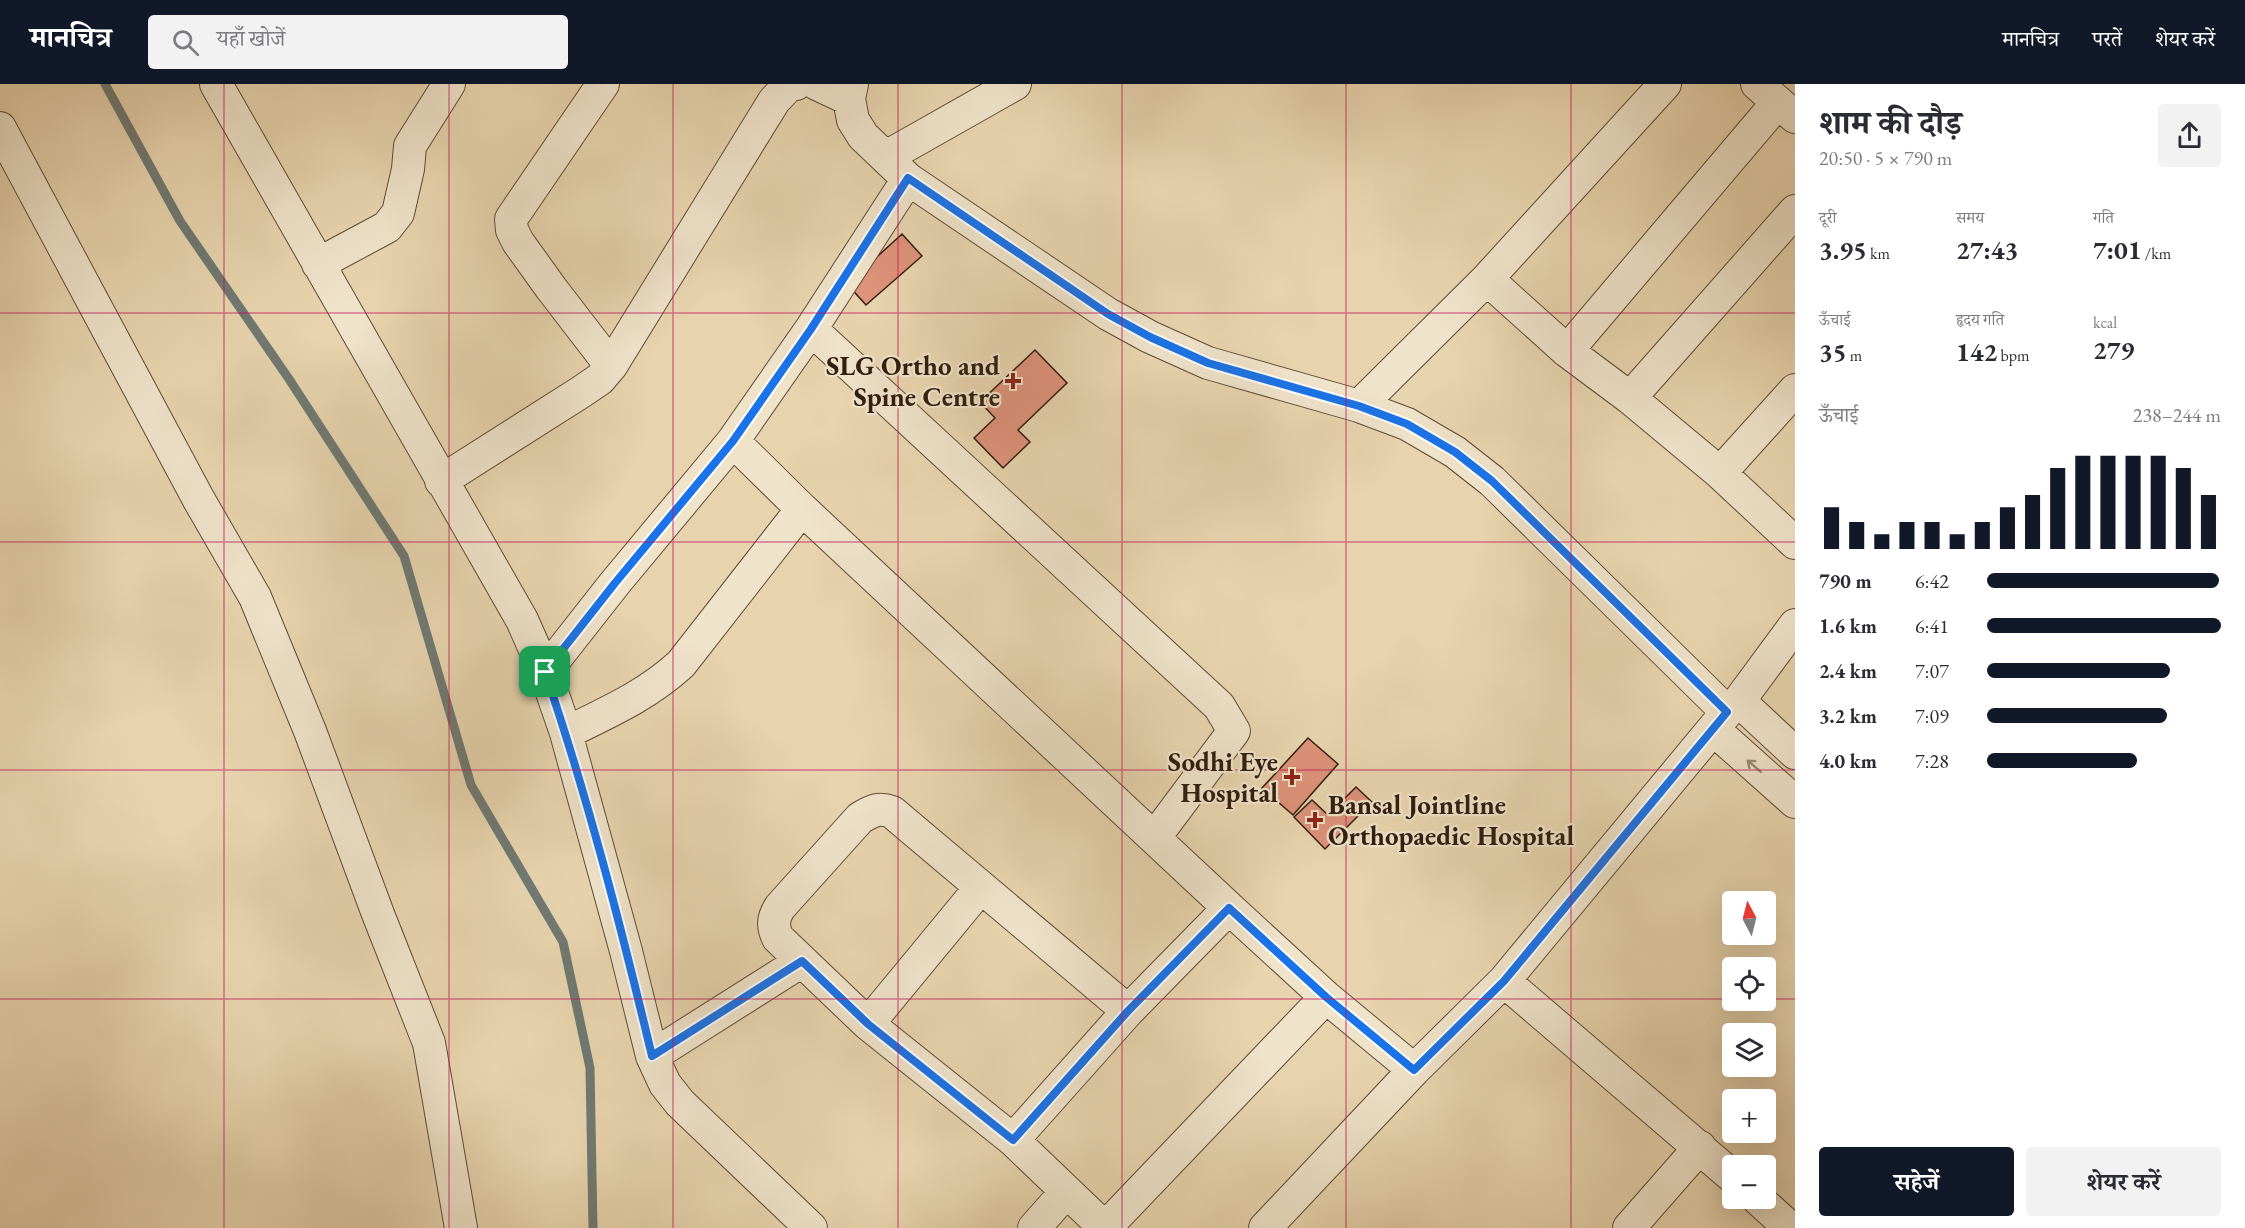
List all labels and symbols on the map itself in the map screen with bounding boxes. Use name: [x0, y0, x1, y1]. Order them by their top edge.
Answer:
place label: SLG Ortho and Spine Centre: [826, 348, 1000, 414]
marker: SLG Ortho and Spine Centre: [1004, 372, 1022, 390]
pin: [519, 646, 570, 697]
place label: Sodhi Eye Hospital: [1168, 744, 1278, 810]
one-way arrow: [1746, 759, 1762, 772]
marker: Sodhi Eye Hospital: [1283, 768, 1301, 786]
place label: Bansal Jointline Orthopaedic Hospital: [1328, 787, 1574, 853]
marker: Bansal Jointline Orthopaedic Hospital: [1306, 811, 1324, 829]
north arrow: [1722, 891, 1776, 945]

